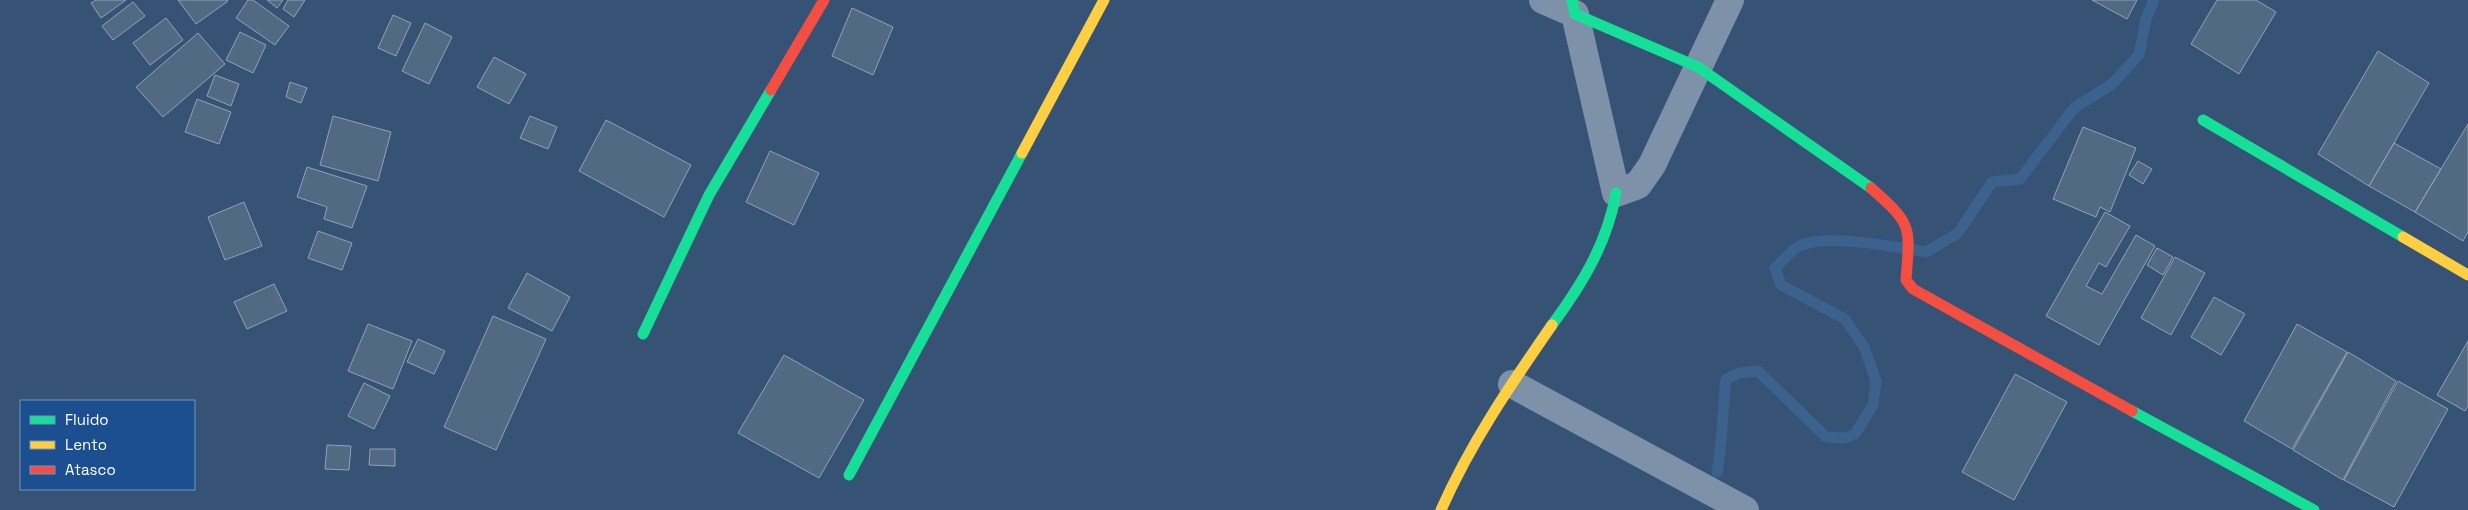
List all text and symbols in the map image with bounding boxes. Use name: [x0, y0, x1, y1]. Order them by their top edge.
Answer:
legend: [20, 400, 195, 490]
text: Fluido: [65, 410, 109, 429]
text: Lento: [65, 435, 107, 454]
text: Atasco: [65, 460, 116, 479]

